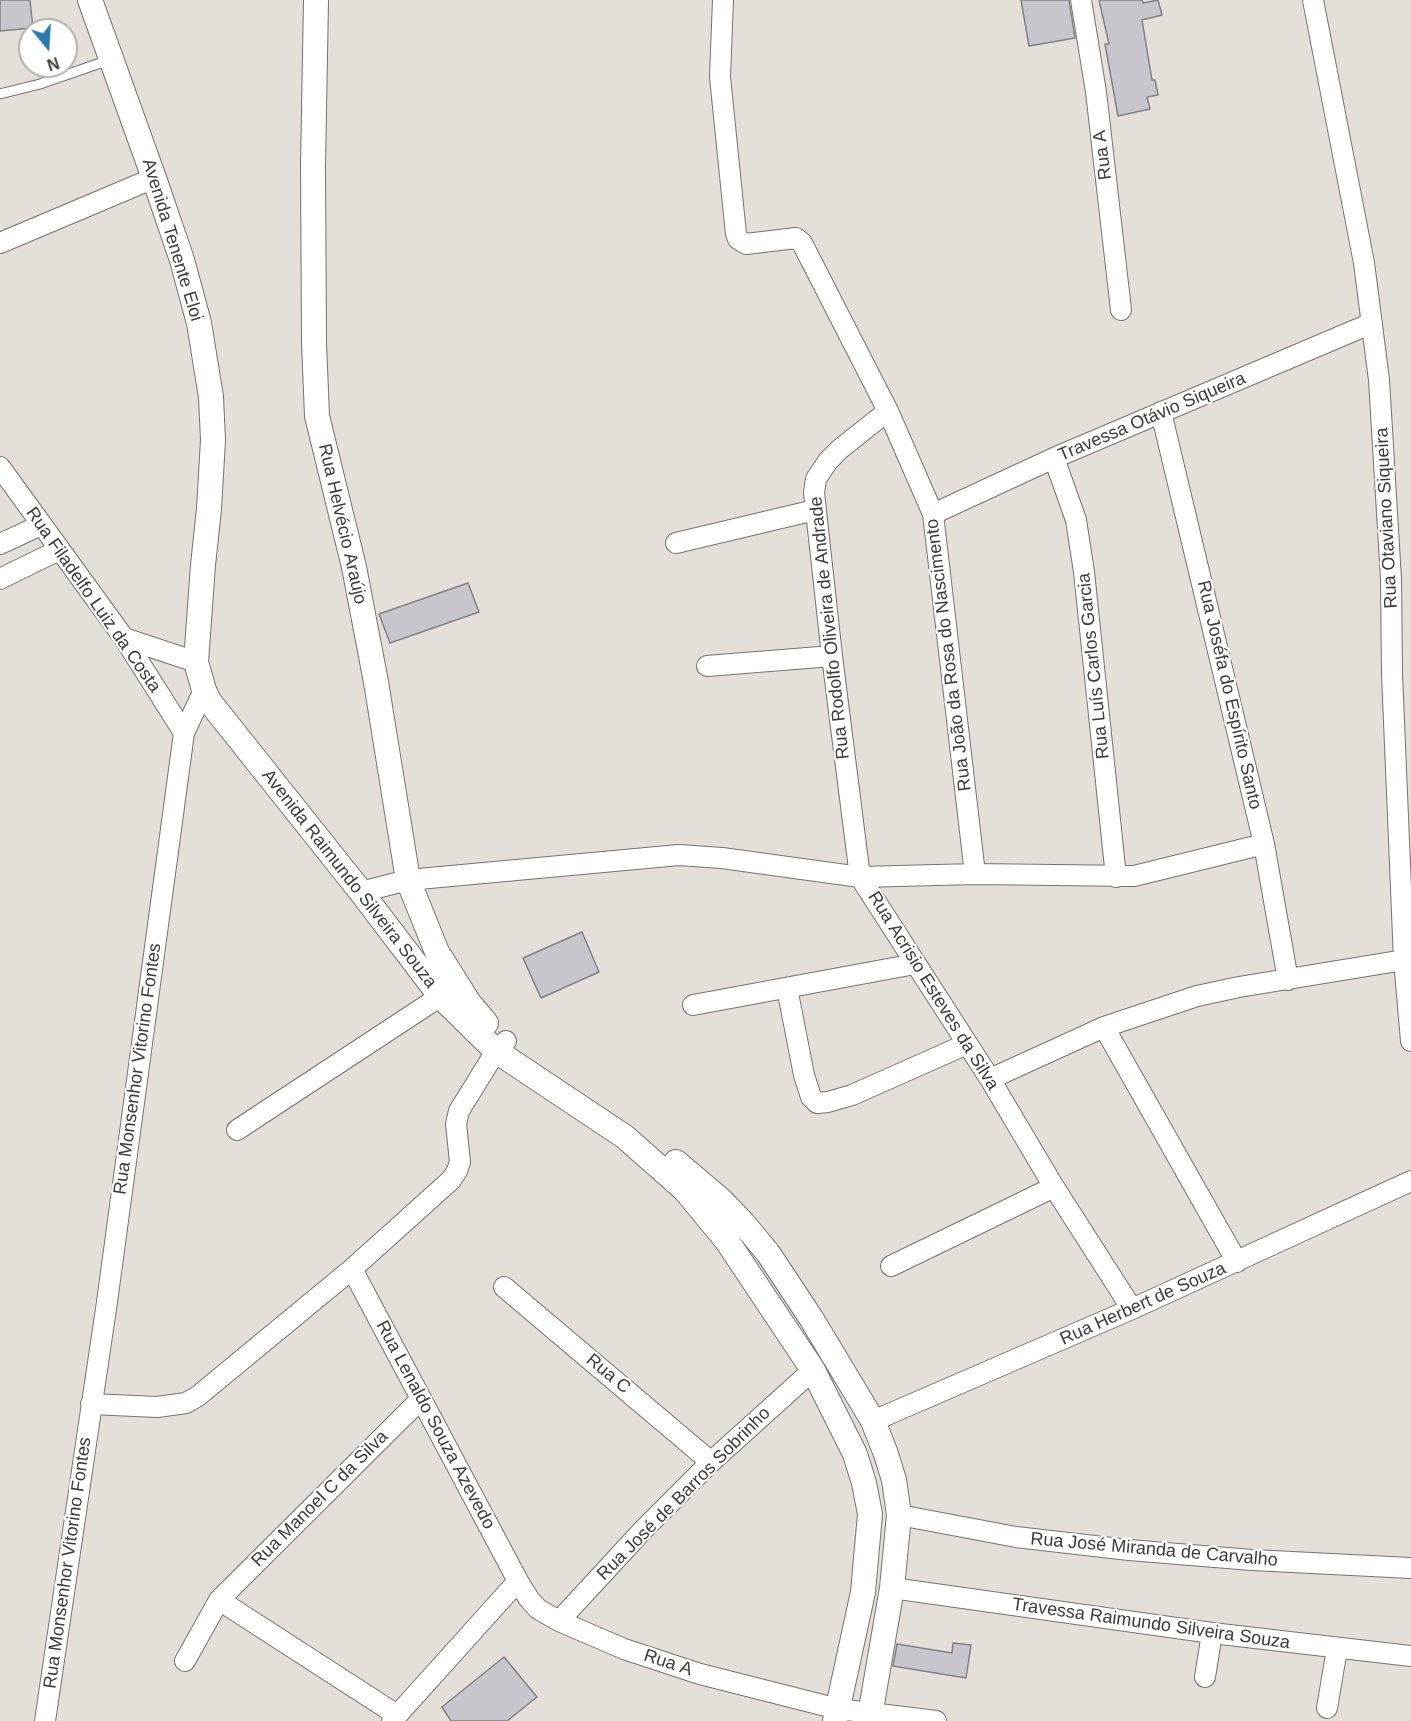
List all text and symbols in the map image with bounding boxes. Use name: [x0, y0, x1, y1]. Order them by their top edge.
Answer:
north arrow: [18, 18, 78, 78]
text: N: [45, 54, 61, 74]
street label: Rua A: [1089, 129, 1117, 181]
street label: Avenida Tenente Eloi: [137, 156, 207, 324]
street label: Travessa Otávio Siqueira: [1055, 368, 1249, 466]
street label: Rua Otaviano Siqueira: [1371, 427, 1403, 609]
street label: Rua Helvécio Araújo: [313, 442, 371, 606]
street label: Rua Rodolfo Oliveira de Andrade: [805, 496, 855, 760]
street label: Rua Filadelfo Luiz da Costa: [21, 503, 165, 697]
street label: Rua João da Rosa do Nascimento: [922, 518, 976, 792]
street label: Rua Luís Carlos Garcia: [1073, 572, 1115, 760]
street label: Rua Joséfa do Espírito Santo: [1192, 579, 1266, 811]
street label: Avenida Raimundo Silveira Souza: [257, 765, 441, 993]
street label: Rua Acrisio Esteves da Silva: [863, 888, 1003, 1094]
street label: Rua Monsenhor Vitorino Fontes: [110, 942, 166, 1196]
street label: Rua Herbert de Souza: [1057, 1258, 1229, 1350]
street label: Rua Lenaldo Souza Azevedo: [371, 1317, 499, 1533]
street label: Rua C: [582, 1349, 634, 1399]
street label: Rua José de Barros Sobrinho: [593, 1403, 775, 1585]
street label: Rua Manoel C da Silva: [247, 1426, 393, 1572]
street label: Rua Monsenhor Vitorino Fontes: [40, 1436, 96, 1690]
street label: Rua José Miranda de Carvalho: [1029, 1528, 1279, 1572]
street label: Travessa Raimundo Silveira Souza: [1011, 1594, 1291, 1654]
street label: Rua A: [641, 1645, 695, 1681]

